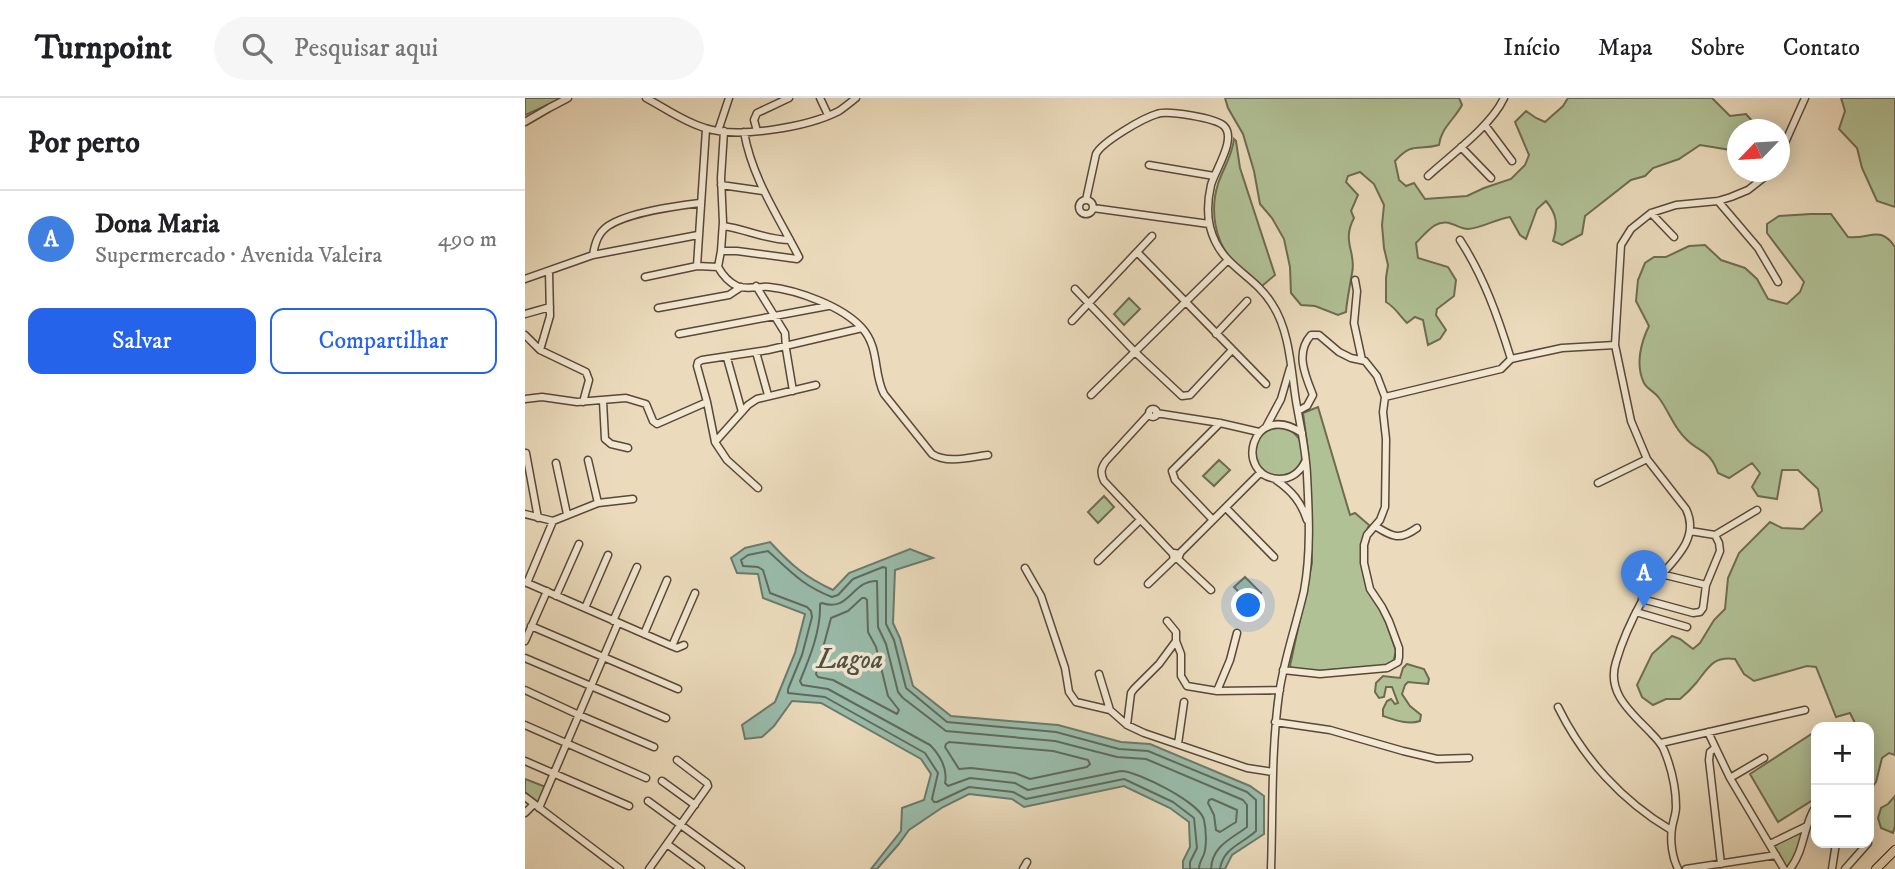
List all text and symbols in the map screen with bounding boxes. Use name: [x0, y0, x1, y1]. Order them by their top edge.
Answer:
search box: [214, 17, 704, 80]
text: Turnpoint: [35, 28, 172, 69]
icon: search: [238, 29, 276, 67]
text: Pesquisar aqui: [294, 32, 438, 65]
text: Início: [1503, 33, 1560, 63]
text: Mapa: [1598, 33, 1652, 63]
text: Sobre: [1690, 33, 1745, 63]
text: Contato: [1783, 33, 1860, 63]
north arrow: [1727, 119, 1790, 182]
text: Por perto: [28, 125, 140, 162]
text: Dona Maria: [95, 208, 219, 241]
text: A: [44, 225, 58, 254]
text: 490 m: [438, 225, 497, 254]
text: Supermercado · Avenida Valeira: [95, 241, 382, 270]
button: Salvar: [28, 308, 256, 374]
button: Compartilhar: [270, 308, 497, 374]
pin: A: [1621, 550, 1667, 608]
your location: [1231, 588, 1265, 622]
water label: Lagoa: [815, 642, 883, 677]
map controls: [1811, 722, 1874, 848]
button: +: [1811, 722, 1874, 785]
button: −: [1811, 785, 1874, 848]

